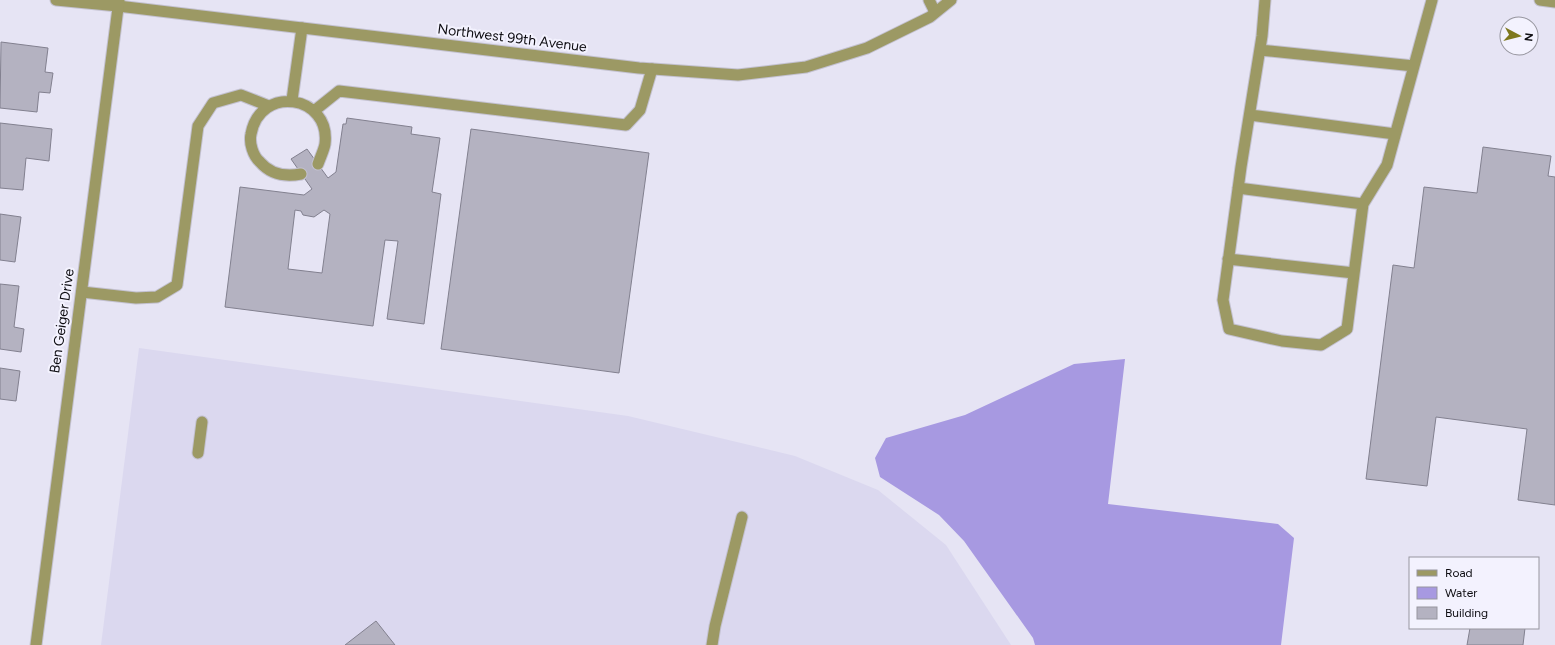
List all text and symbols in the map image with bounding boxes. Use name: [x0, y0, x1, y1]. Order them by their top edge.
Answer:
north arrow: [1499, 16, 1539, 56]
street label: Northwest 99th Avenue: [436, 20, 588, 56]
text: N: [1521, 32, 1535, 42]
street label: Ben Geiger Drive: [46, 267, 78, 374]
legend: [1409, 557, 1539, 629]
text: Road: [1445, 566, 1473, 580]
text: Water: [1445, 586, 1477, 600]
text: Building: [1445, 606, 1488, 620]

